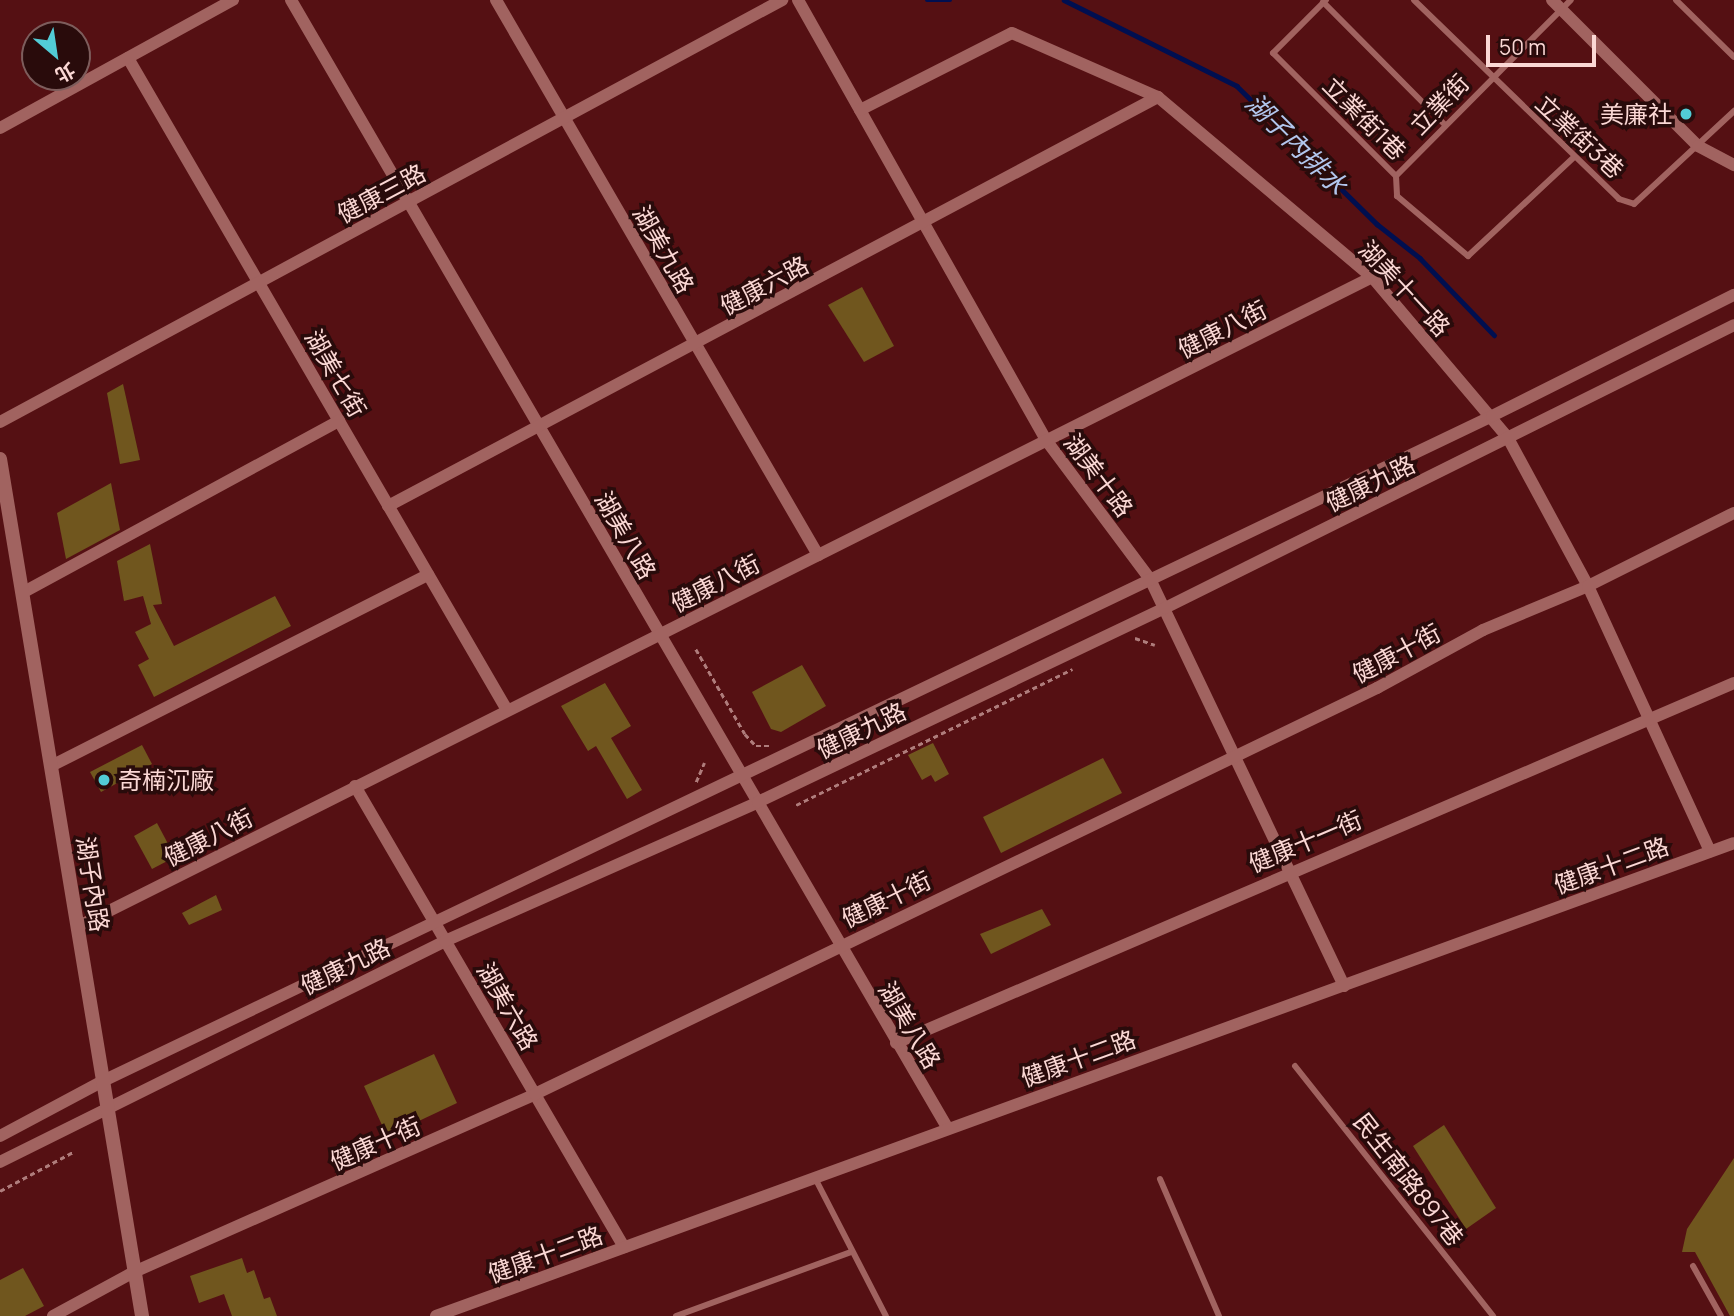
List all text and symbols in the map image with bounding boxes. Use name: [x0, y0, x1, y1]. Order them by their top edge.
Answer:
north arrow: [21, 21, 91, 91]
scale bar: [1489, 21, 1599, 65]
text: 50 m: [1499, 33, 1546, 61]
text: 北: [51, 57, 80, 89]
street label: 立業街: [1404, 68, 1474, 140]
street label: 立業街1巷: [1318, 71, 1412, 165]
water label: 湖子內排水: [1239, 87, 1353, 201]
street label: 立業街3巷: [1530, 88, 1630, 184]
place label: 美廉社: [1600, 100, 1672, 128]
marker: 美廉社: [1678, 106, 1694, 122]
street label: 健康三路: [332, 158, 430, 228]
street label: 湖美九路: [628, 200, 700, 298]
street label: 湖美十一路: [1354, 234, 1456, 342]
street label: 健康六路: [715, 250, 813, 320]
street label: 健康八街: [1173, 294, 1271, 364]
street label: 湖美七街: [300, 324, 372, 422]
street label: 湖美十路: [1059, 428, 1139, 522]
street label: 健康九路: [1321, 449, 1419, 517]
street label: 湖美八路: [590, 486, 662, 584]
street label: 健康八街: [666, 548, 764, 618]
street label: 健康十街: [1347, 618, 1445, 688]
street label: 健康九路: [812, 696, 910, 764]
place label: 奇楠沉廠: [118, 766, 214, 794]
marker: 奇楠沉廠: [96, 772, 112, 788]
street label: 健康八街: [159, 802, 257, 872]
street label: 健康十一街: [1244, 804, 1366, 878]
street label: 健康十二路: [1550, 831, 1672, 899]
street label: 湖子內路: [71, 834, 115, 934]
street label: 健康十街: [837, 865, 935, 933]
street label: 健康九路: [296, 932, 394, 1000]
street label: 湖美六路: [472, 957, 544, 1055]
street label: 湖美八路: [873, 976, 947, 1074]
street label: 健康十二路: [1017, 1024, 1139, 1092]
street label: 民生南路897巷: [1348, 1107, 1470, 1251]
street label: 健康十街: [325, 1110, 425, 1176]
street label: 健康十二路: [484, 1220, 606, 1288]

